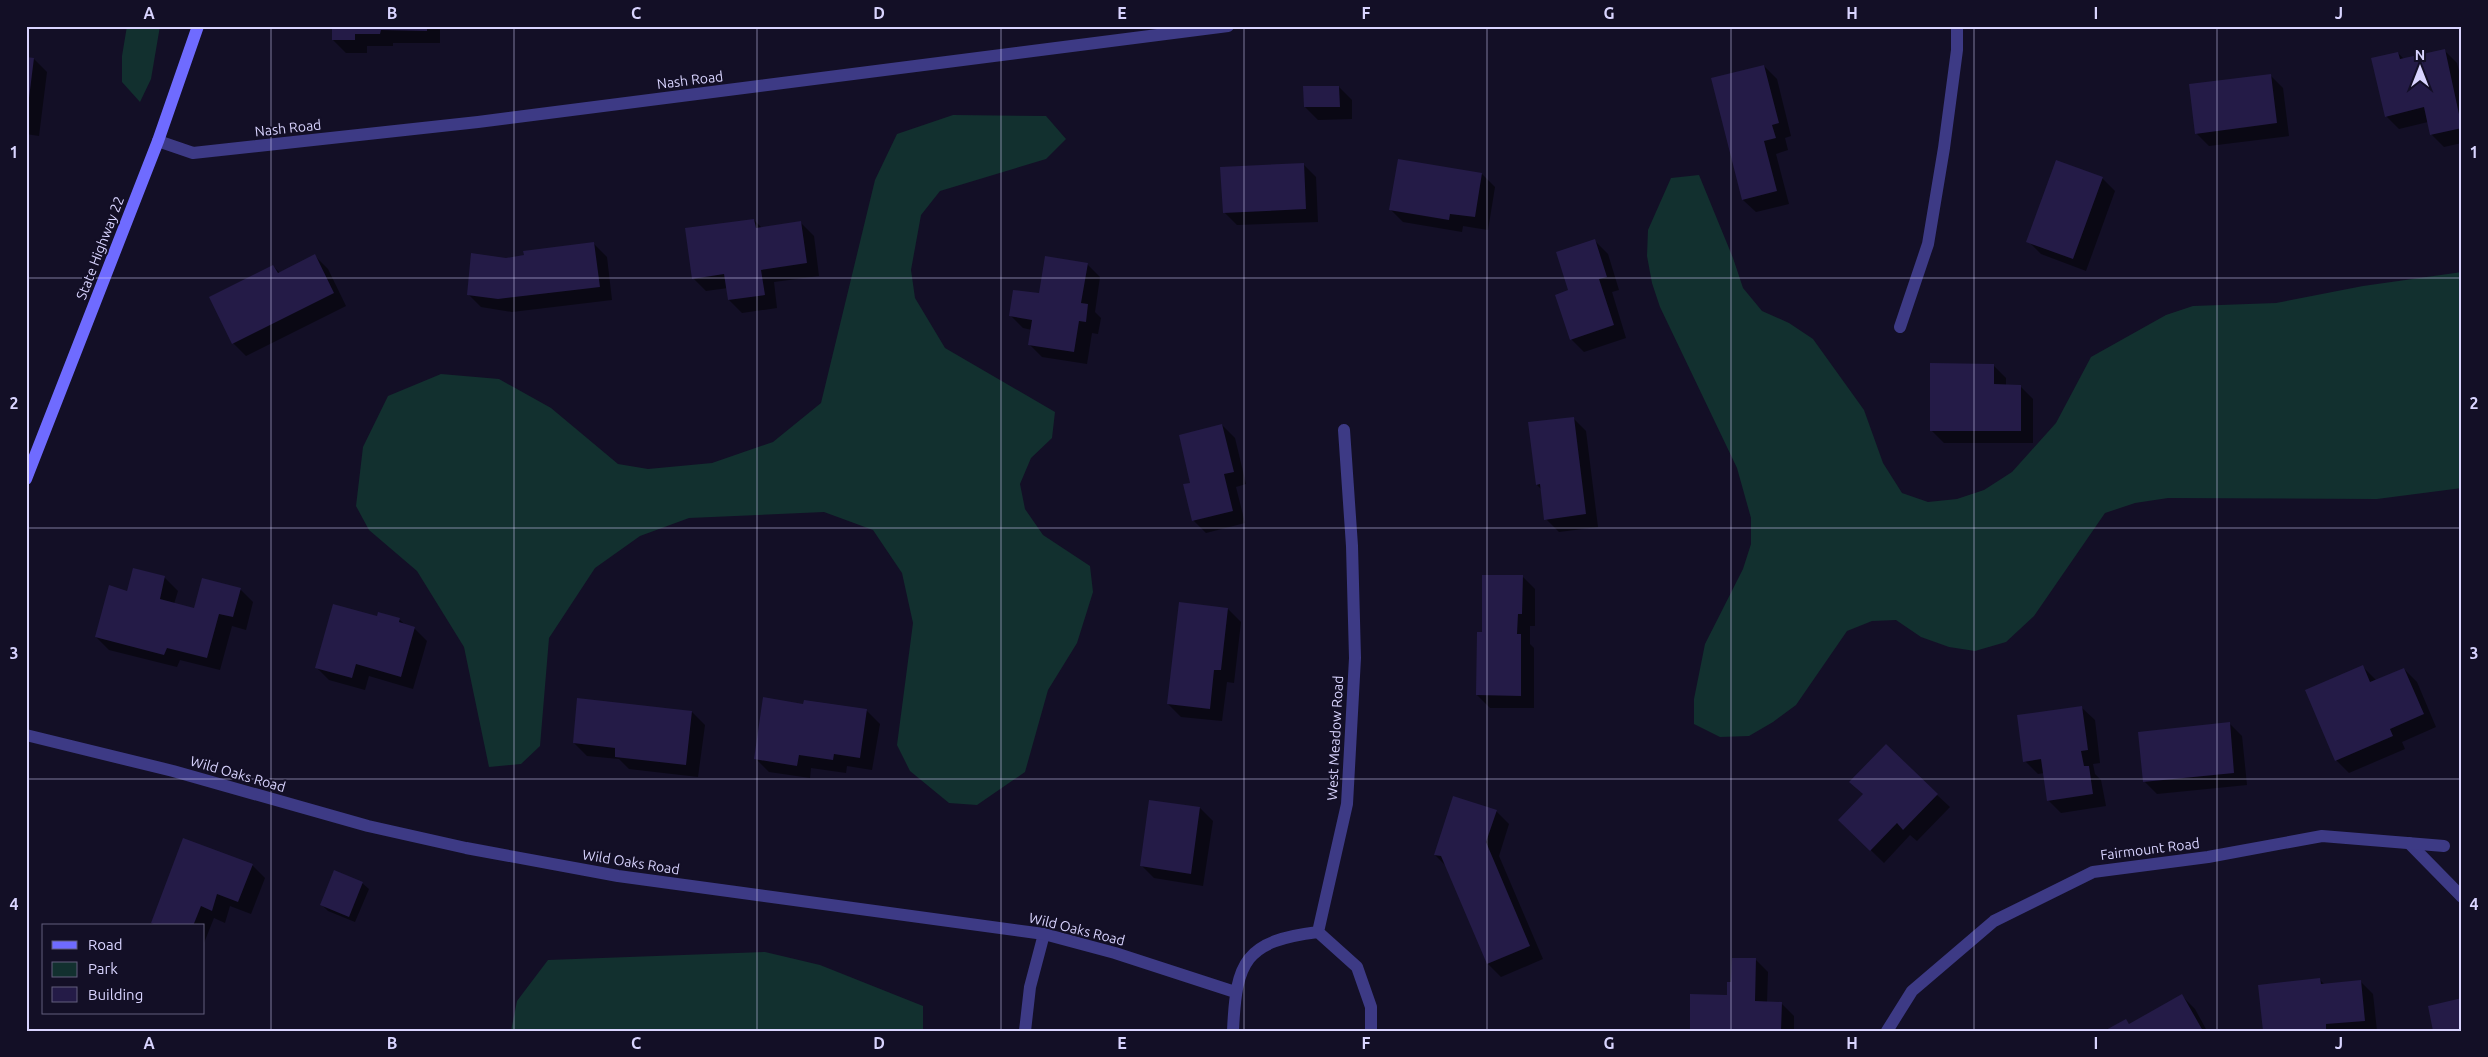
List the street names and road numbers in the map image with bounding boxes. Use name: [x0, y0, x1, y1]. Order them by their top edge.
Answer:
street label: Nash Road: [656, 68, 724, 92]
street label: Nash Road: [254, 117, 322, 139]
street label: State Highway 22: [73, 194, 127, 302]
street label: West Meadow Road: [1324, 675, 1346, 801]
street label: Wild Oaks Road: [189, 753, 287, 795]
street label: Fairmount Road: [2099, 835, 2201, 863]
street label: Wild Oaks Road: [581, 846, 681, 878]
street label: Wild Oaks Road: [1027, 909, 1127, 949]

